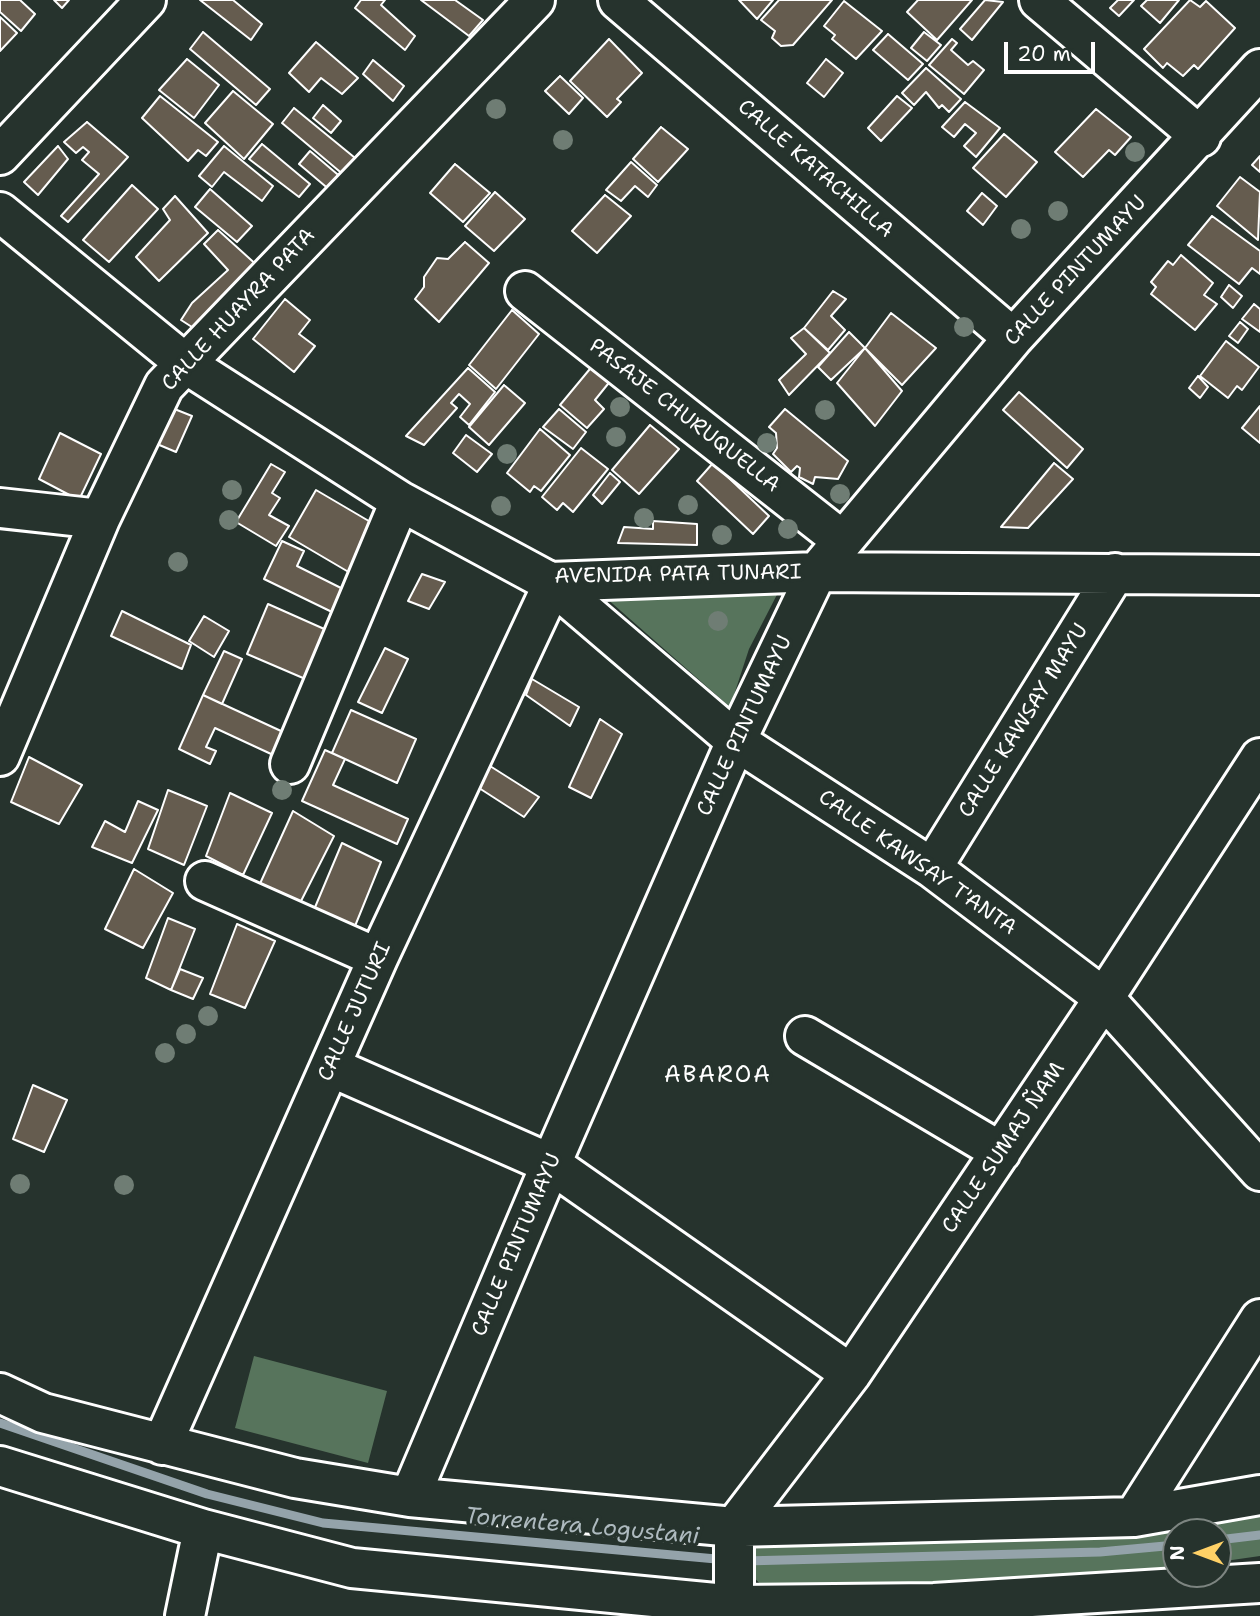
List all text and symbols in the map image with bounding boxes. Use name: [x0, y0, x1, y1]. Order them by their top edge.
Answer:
scale bar: [1008, 28, 1099, 72]
text: 20 m: [1017, 40, 1071, 68]
street label: CALLE KATACHILLA: [732, 94, 898, 244]
street label: CALLE PINTUMAYU: [1000, 191, 1152, 351]
street label: CALLE HUAYRA PATA: [157, 223, 321, 397]
street label: PASAJE CHURUQUELLA: [584, 334, 784, 498]
street label: AVENIDA PATA TUNARI: [554, 560, 802, 590]
street label: CALLE KAWSAY MAYU: [954, 619, 1094, 823]
street label: CALLE PINTUMAYU: [692, 632, 798, 820]
street label: CALLE KAWSAY T'ANTA: [813, 785, 1021, 941]
street label: CALLE JUTURI: [313, 939, 397, 1085]
street label: CALLE SUMAJ ÑAM: [937, 1058, 1071, 1238]
district label: ABAROA: [665, 1062, 771, 1090]
street label: CALLE PINTUMAYU: [467, 1150, 567, 1340]
water label: Torrentera Logustani: [464, 1503, 700, 1551]
north arrow: [1162, 1518, 1232, 1588]
text: N: [1165, 1545, 1190, 1561]

